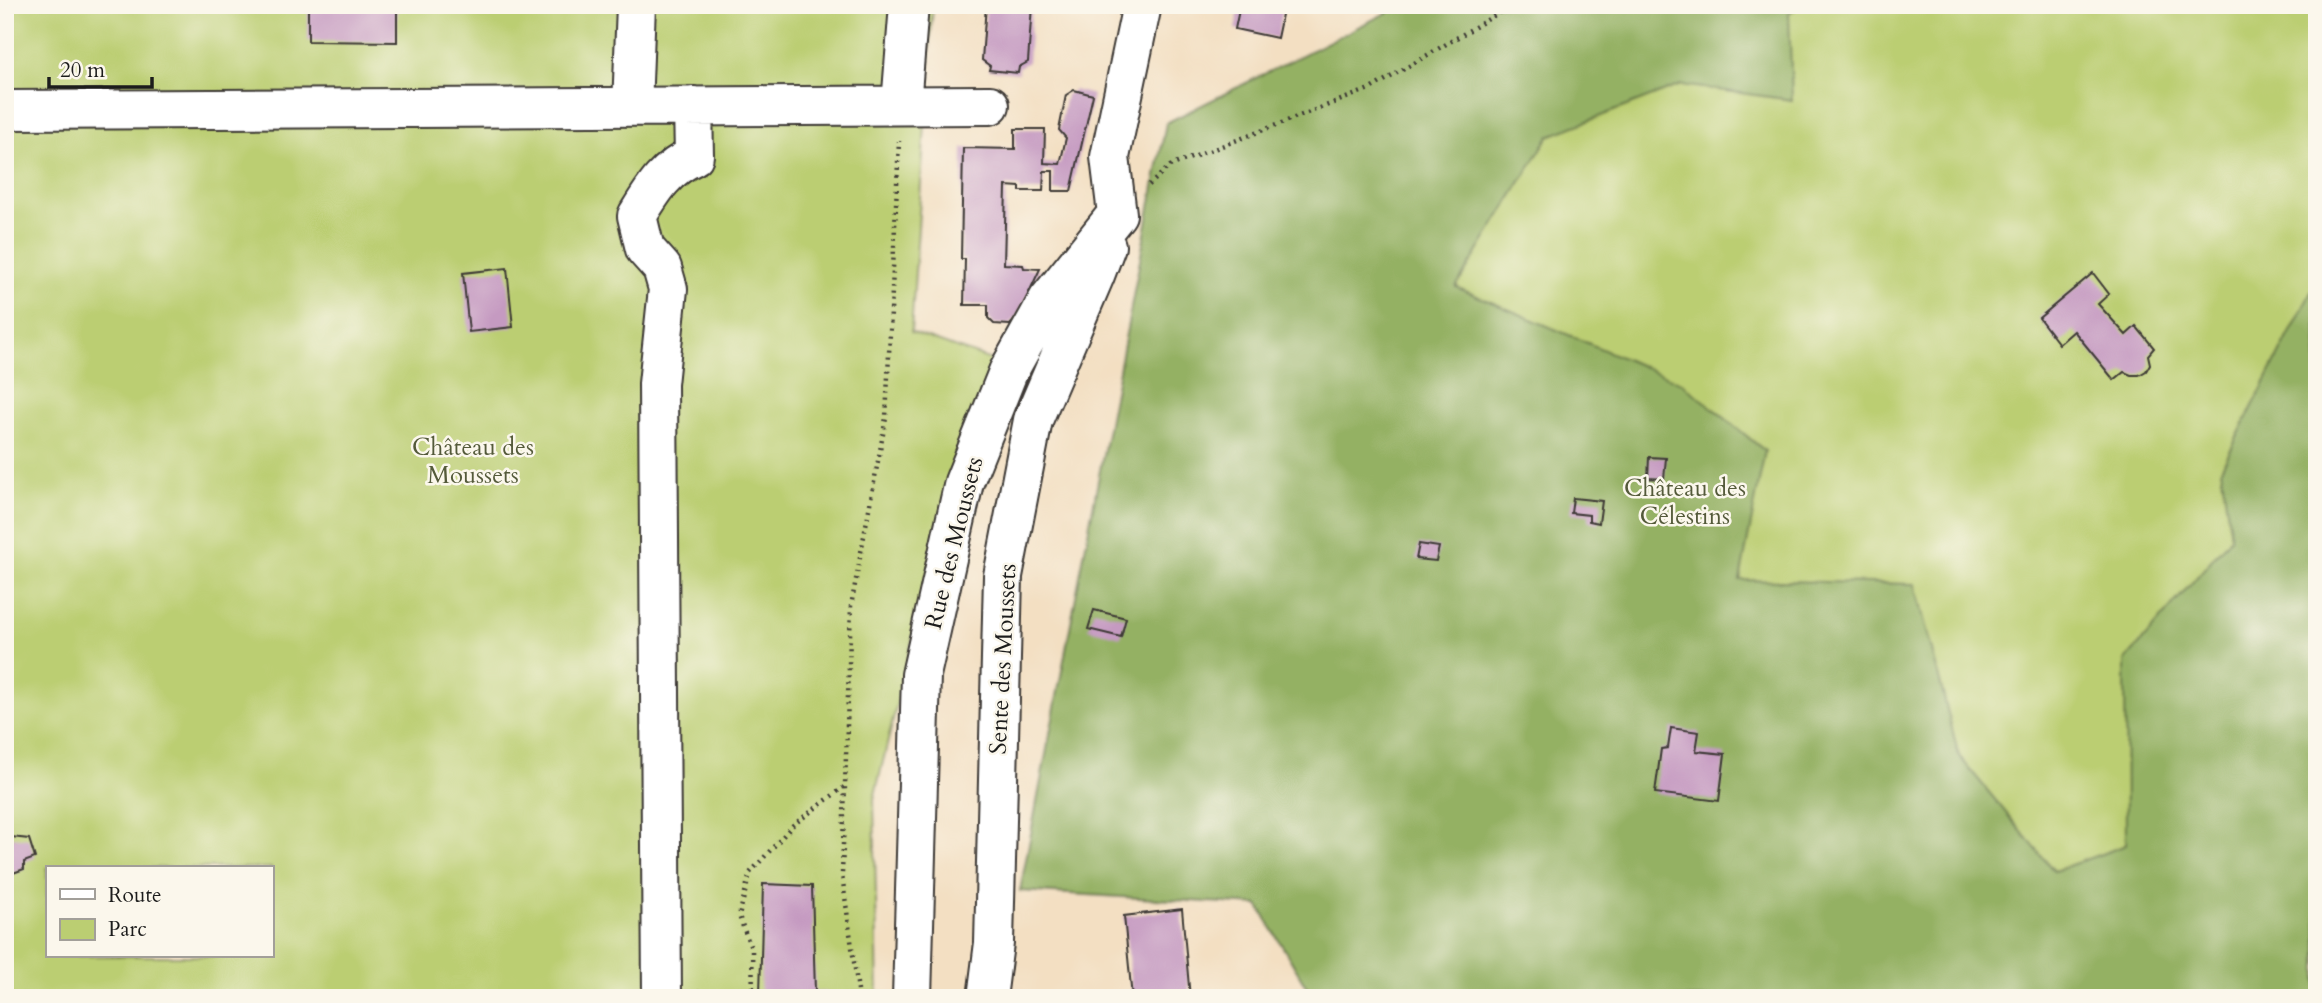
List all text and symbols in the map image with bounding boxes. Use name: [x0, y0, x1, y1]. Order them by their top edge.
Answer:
scale bar: [49, 46, 152, 90]
text: 20 m: [60, 56, 105, 85]
park label: Château des Moussets: [412, 431, 534, 492]
street label: Rue des Moussets: [917, 453, 991, 633]
park label: Château des Célestins: [1624, 472, 1746, 533]
street label: Sente des Moussets: [982, 563, 1024, 755]
legend: [46, 866, 273, 958]
text: Route: [108, 881, 162, 910]
text: Parc: [108, 915, 147, 944]

